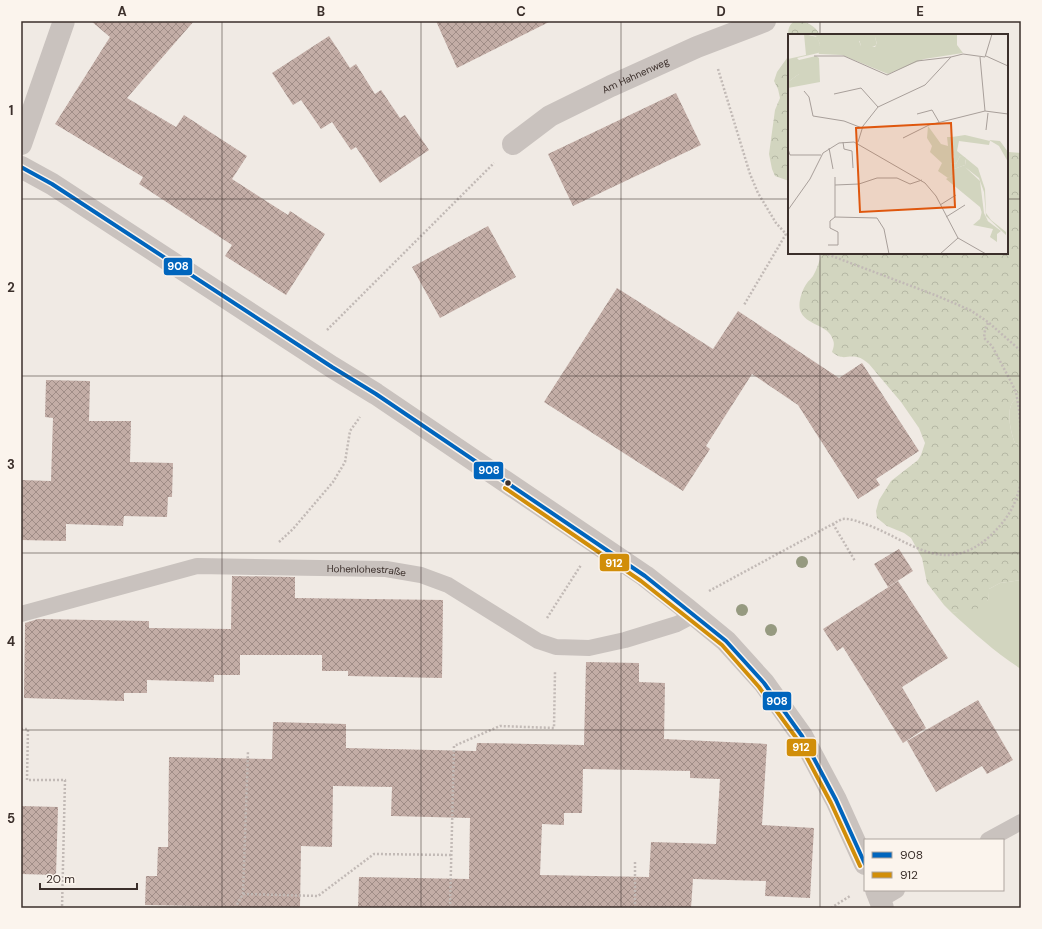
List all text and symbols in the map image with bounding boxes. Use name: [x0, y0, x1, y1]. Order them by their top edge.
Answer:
text: A: [117, 3, 127, 20]
text: B: [317, 3, 325, 20]
text: C: [516, 3, 526, 20]
text: D: [716, 3, 726, 20]
text: E: [916, 3, 924, 20]
inset map: [788, 34, 1008, 254]
street label: Am Hahnenweg: [600, 54, 671, 96]
text: 1: [9, 102, 13, 119]
line badge: 908: [163, 257, 193, 276]
text: 908: [167, 259, 189, 273]
text: 2: [7, 279, 15, 296]
text: 3: [7, 456, 15, 473]
line badge: 908: [473, 461, 504, 480]
text: 908: [478, 463, 500, 477]
unlabelled marker: [503, 478, 513, 488]
line badge: 912: [599, 553, 630, 572]
text: 912: [605, 556, 623, 570]
street label: Hohenlohestraße: [327, 562, 407, 579]
text: 4: [7, 633, 15, 650]
line badge: 908: [762, 691, 792, 711]
text: 908: [766, 694, 788, 708]
line badge: 912: [786, 738, 817, 757]
text: 912: [792, 740, 810, 754]
text: 5: [7, 810, 15, 827]
legend: [864, 839, 1004, 891]
text: 908: [900, 847, 923, 863]
scale bar: [40, 865, 137, 891]
text: 912: [900, 867, 918, 883]
text: 20 m: [46, 871, 75, 887]

